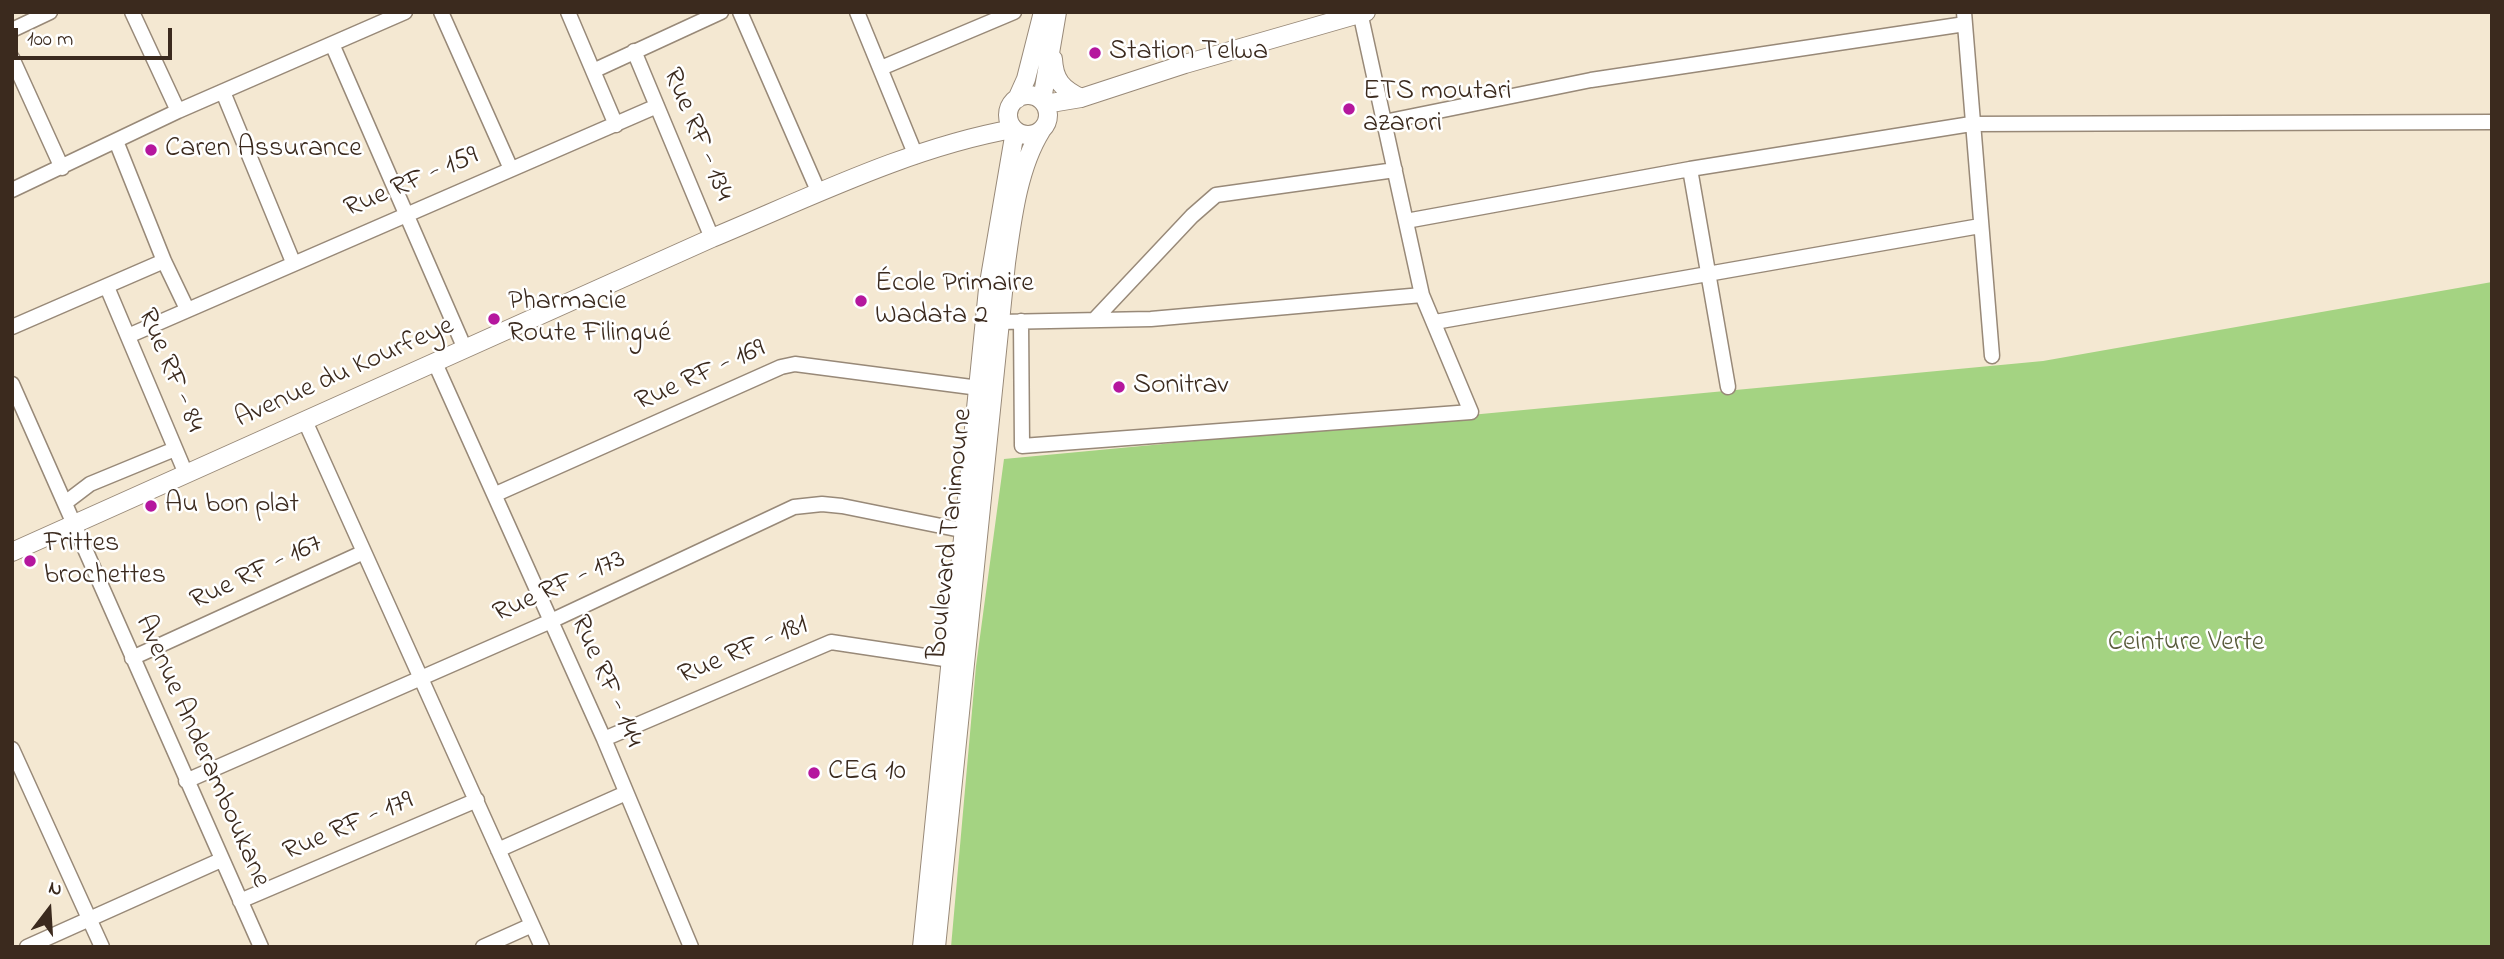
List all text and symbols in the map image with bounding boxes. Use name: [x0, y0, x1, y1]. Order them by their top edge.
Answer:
scale bar: [18, 14, 175, 58]
text: 100 m: [27, 25, 73, 55]
place label: Station Telwa: [1109, 36, 1268, 70]
marker: Station Telwa: [1087, 45, 1103, 61]
street label: Rue RF - 134: [653, 63, 739, 207]
place label: ETS moutari azarori: [1363, 76, 1511, 142]
marker: ETS moutari azarori: [1341, 101, 1357, 117]
place label: Caren Assurance: [165, 133, 362, 167]
street label: Rue RF - 159: [340, 141, 484, 227]
marker: Caren Assurance: [143, 142, 159, 158]
place label: École Primaire Wadata 2: [875, 268, 1034, 334]
place label: Pharmacie Route Filingué: [508, 286, 671, 352]
marker: École Primaire Wadata 2: [853, 293, 869, 309]
street label: Rue RF - 84: [128, 304, 210, 438]
street label: Avenue du Kourfeye: [230, 311, 460, 437]
marker: Pharmacie Route Filingué: [486, 311, 502, 327]
street label: Rue RF - 169: [631, 333, 771, 421]
place label: Sonitrav: [1133, 370, 1228, 404]
marker: Sonitrav: [1111, 379, 1127, 395]
street label: Boulevard Tanimoune: [922, 407, 982, 661]
place label: Au bon plat: [165, 489, 299, 523]
marker: Au bon plat: [143, 498, 159, 514]
place label: Frittes brochettes: [44, 528, 166, 594]
street label: Rue RF - 167: [186, 529, 328, 619]
street label: Rue RF - 173: [489, 544, 631, 632]
marker: Frittes brochettes: [22, 553, 38, 569]
street label: Rue RF - 181: [674, 610, 814, 694]
street label: Avenue Anderamboukane: [126, 611, 276, 893]
street label: Rue RF - 144: [561, 611, 649, 753]
park label: Ceinture Verte: [2108, 627, 2264, 661]
place label: CEG 10: [828, 756, 906, 790]
marker: CEG 10: [806, 765, 822, 781]
street label: Rue RF - 179: [279, 786, 419, 870]
north arrow: [14, 875, 84, 945]
text: N: [45, 875, 65, 904]

